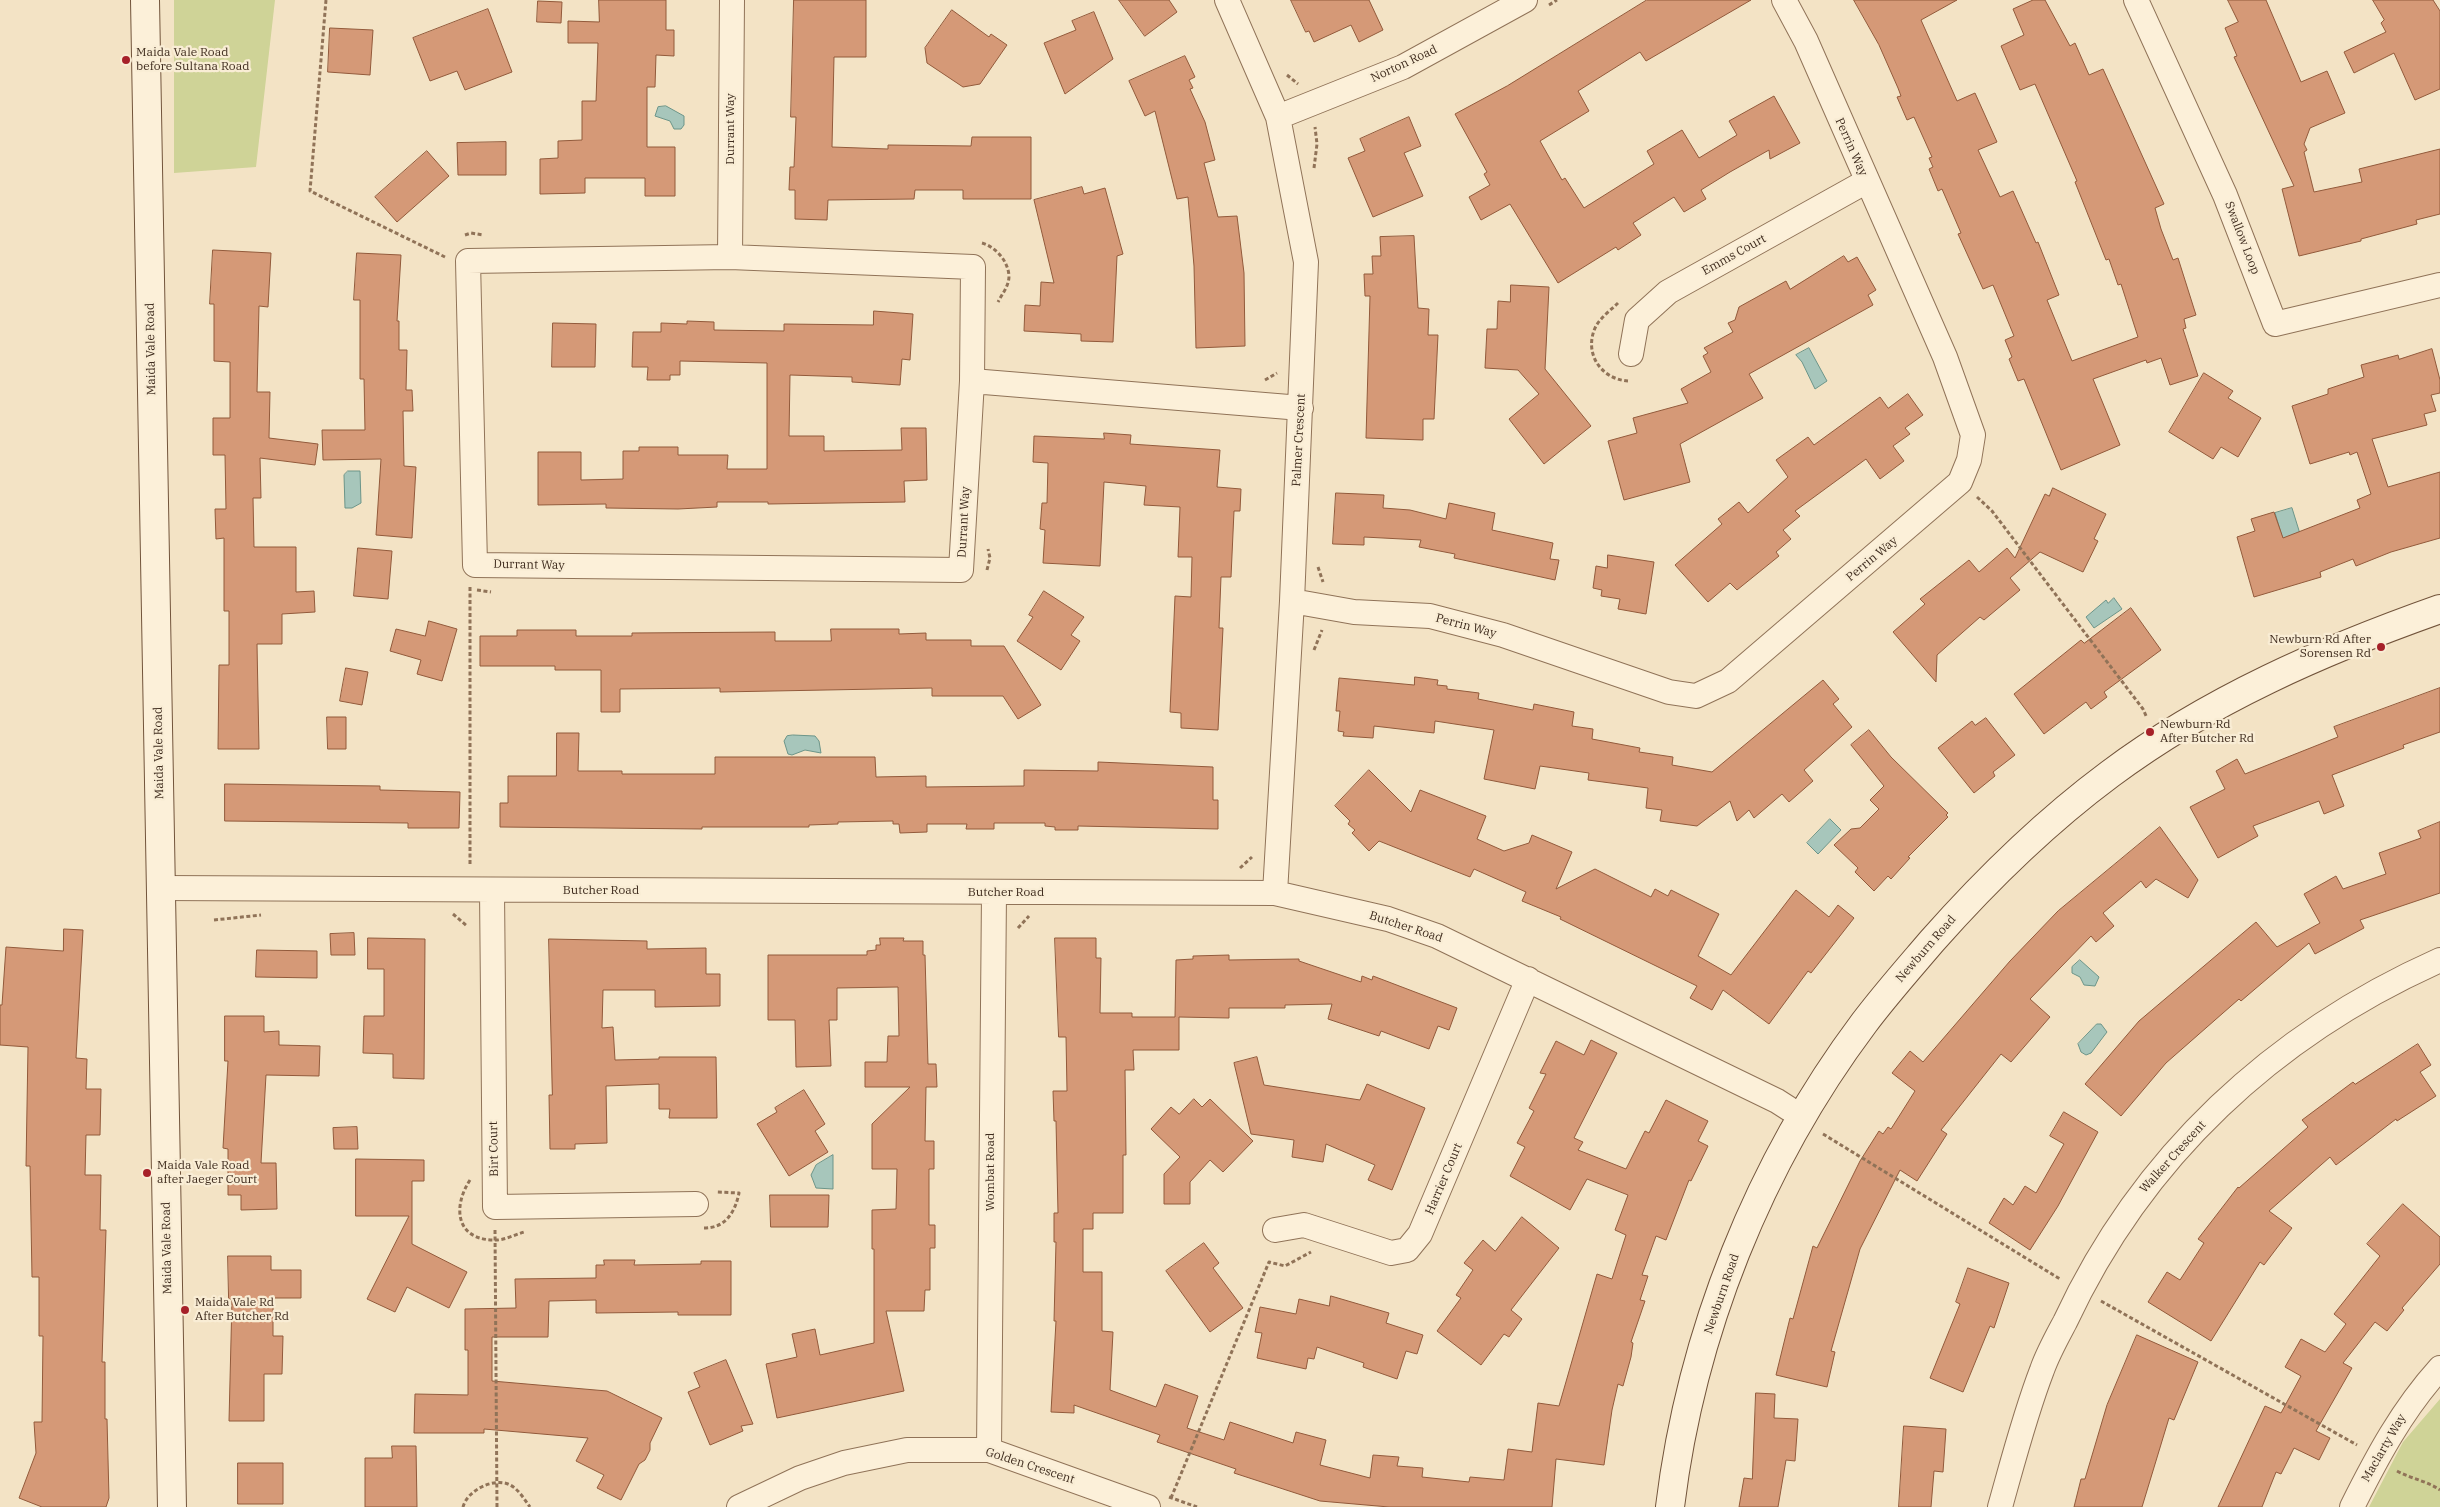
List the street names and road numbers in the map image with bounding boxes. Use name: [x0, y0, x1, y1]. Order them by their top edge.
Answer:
street label: Norton Road: [1369, 42, 1439, 86]
street label: Durrant Way: [724, 93, 738, 165]
street label: Perrin Way: [1832, 116, 1870, 178]
street label: Swallow Loop: [2221, 199, 2263, 277]
street label: Emms Court: [1700, 232, 1768, 278]
street label: Maida Vale Road: [143, 303, 159, 395]
street label: Palmer Crescent: [1289, 393, 1309, 487]
street label: Durrant Way: [955, 486, 973, 558]
street label: Perrin Way: [1844, 533, 1900, 585]
street label: Durrant Way: [493, 557, 565, 573]
street label: Perrin Way: [1434, 611, 1498, 641]
street label: Maida Vale Road: [151, 707, 167, 799]
street label: Butcher Road: [563, 884, 639, 898]
street label: Butcher Road: [968, 886, 1044, 900]
street label: Butcher Road: [1367, 908, 1445, 946]
street label: Newburn Road: [1893, 913, 1959, 985]
street label: Walker Crescent: [2137, 1118, 2209, 1196]
street label: Birt Court: [486, 1121, 502, 1177]
street label: Wombat Road: [984, 1133, 998, 1211]
street label: Harrier Court: [1422, 1141, 1466, 1217]
street label: Maida Vale Road: [159, 1202, 175, 1294]
street label: Newburn Road: [1702, 1252, 1742, 1336]
street label: Maclarty Way: [2359, 1412, 2409, 1484]
street label: Golden Crescent: [984, 1445, 1076, 1487]

